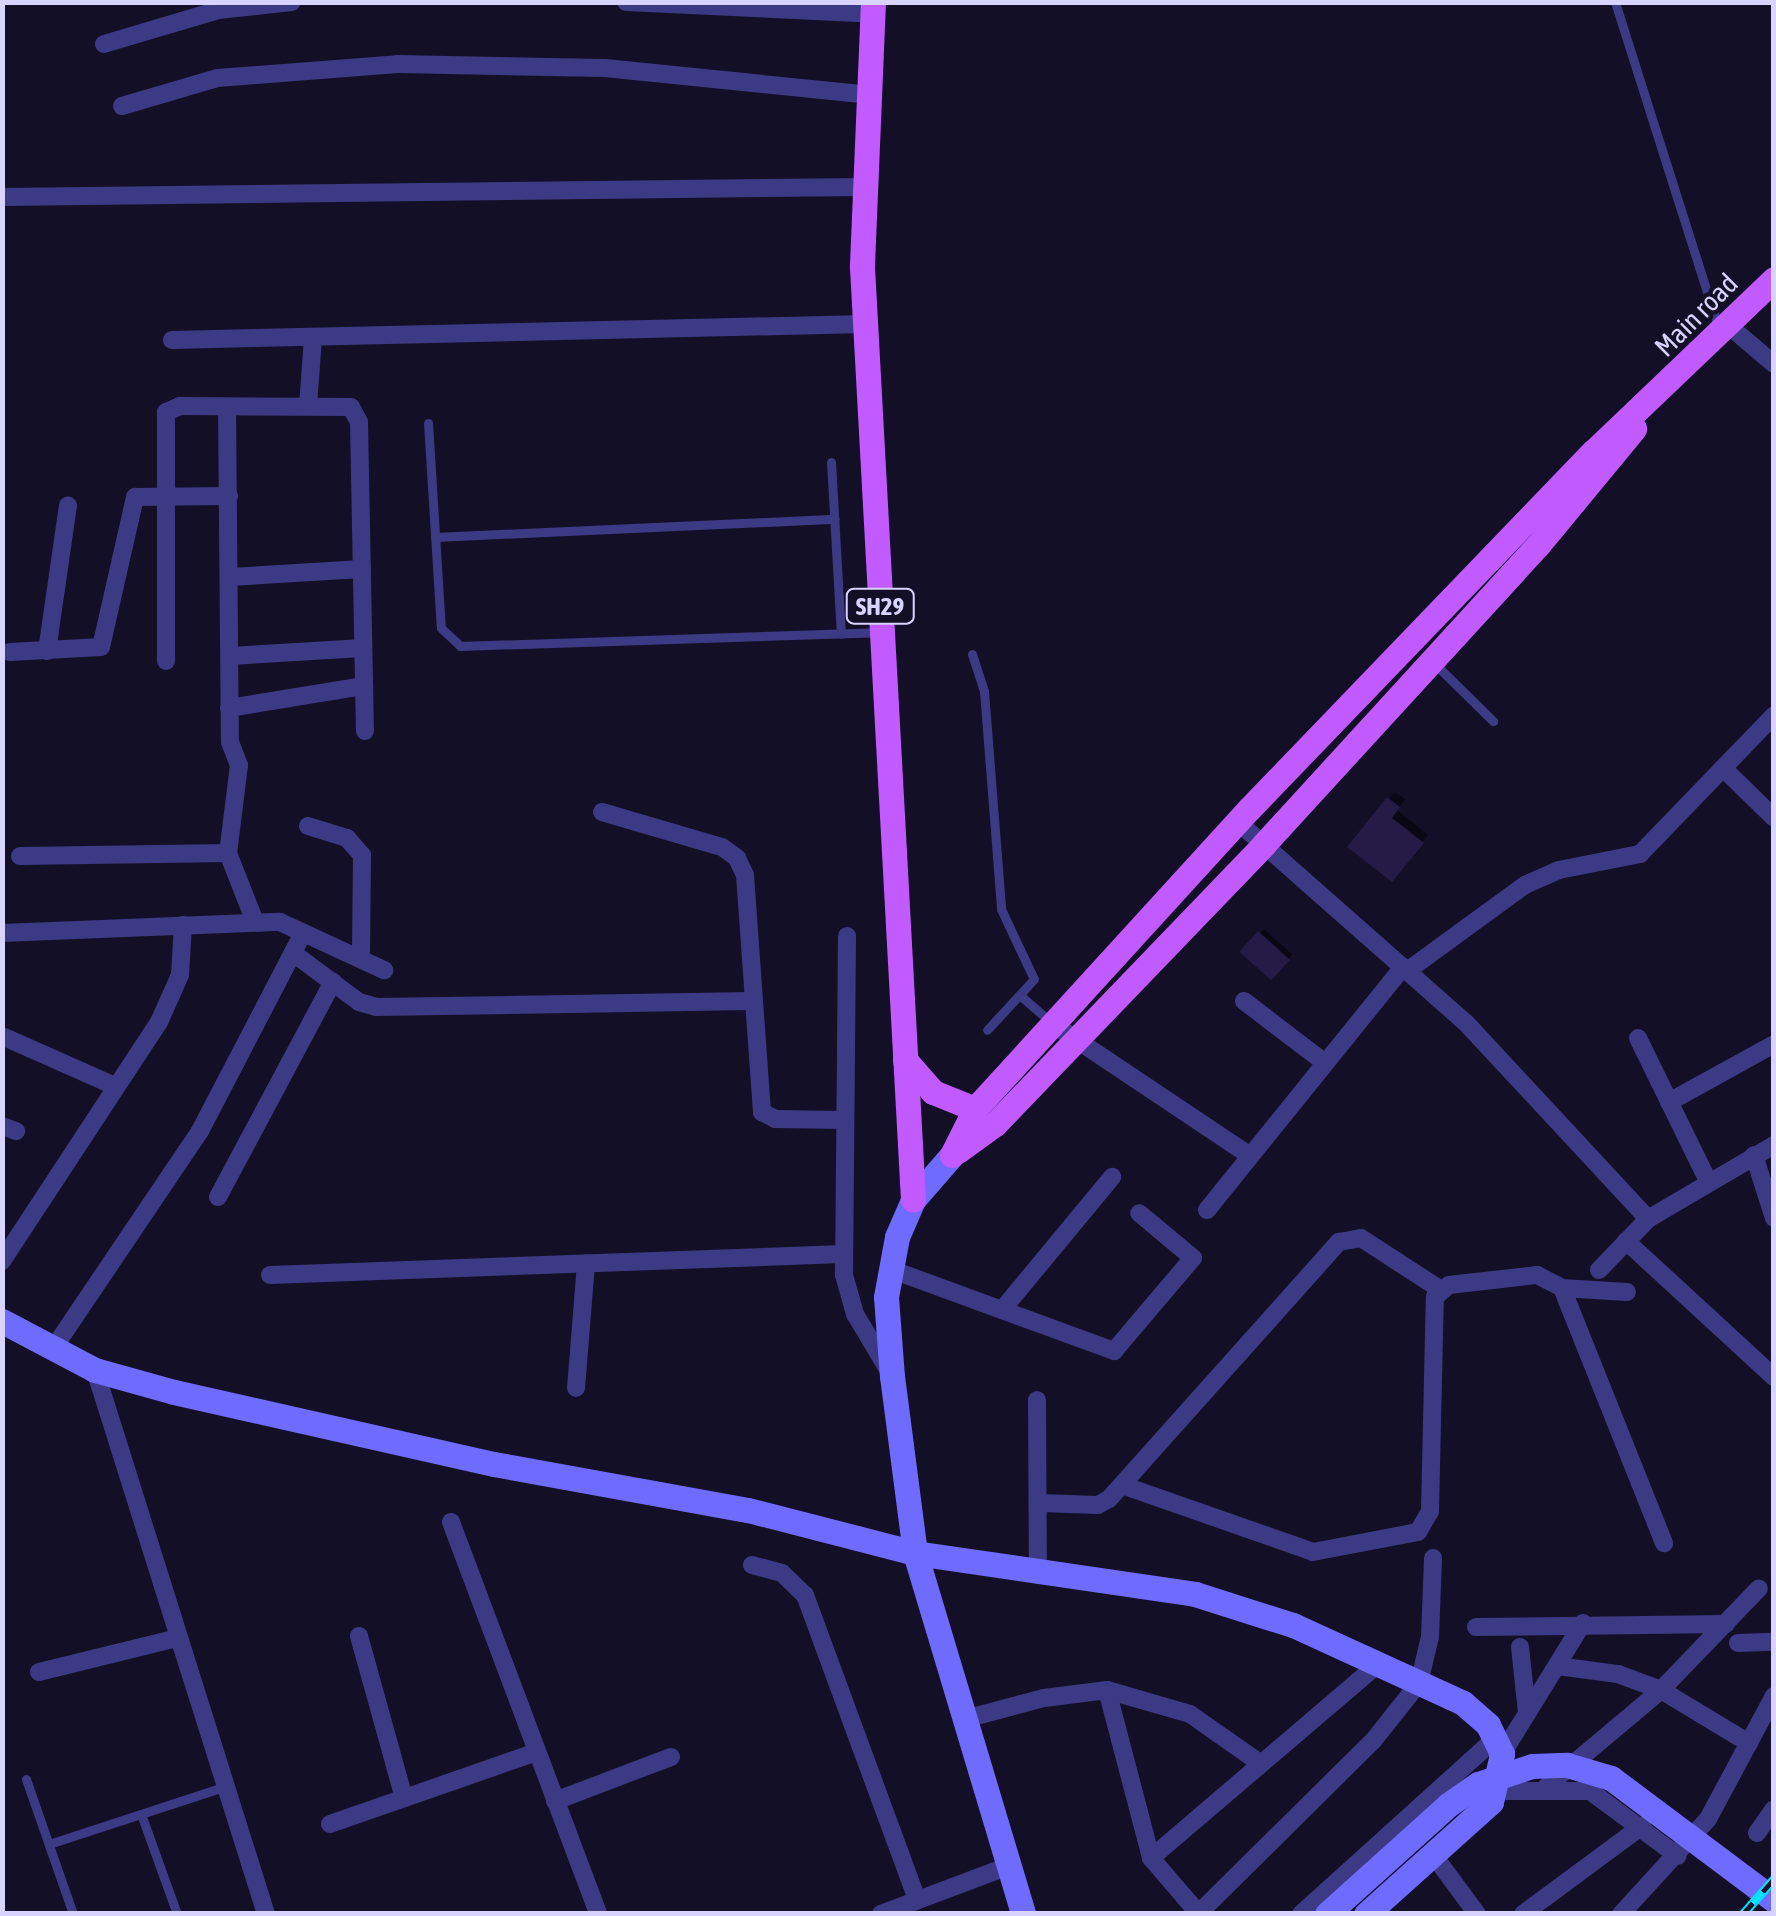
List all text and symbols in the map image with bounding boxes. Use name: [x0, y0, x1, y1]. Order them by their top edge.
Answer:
street label: Main road: [1648, 267, 1744, 363]
road number: SH29: [845, 586, 915, 626]

